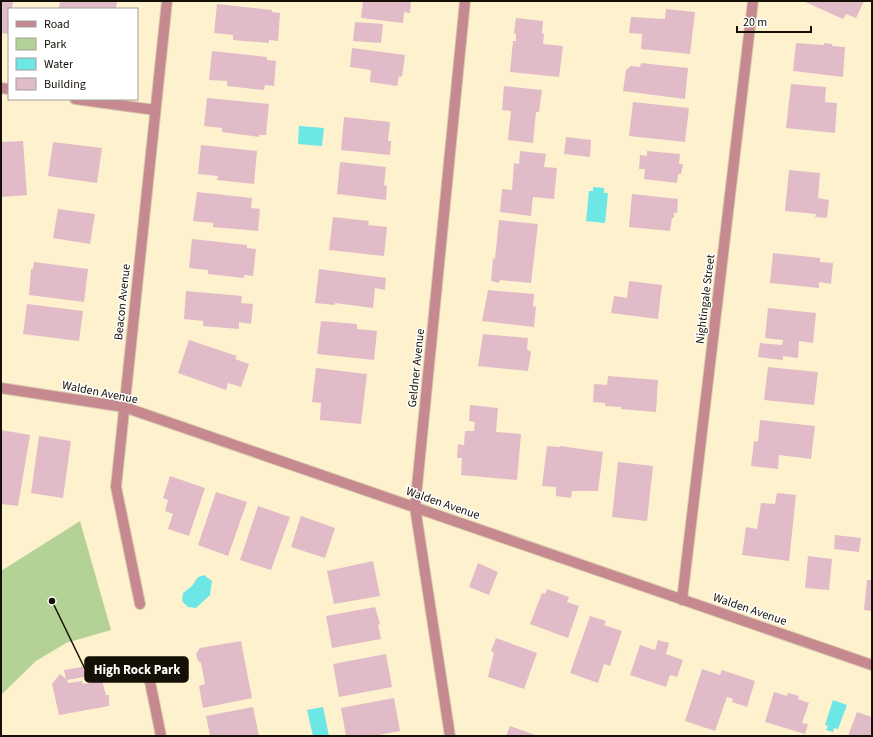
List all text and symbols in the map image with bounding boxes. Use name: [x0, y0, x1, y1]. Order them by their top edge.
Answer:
legend: [8, 8, 138, 100]
scale bar: [737, 8, 811, 34]
text: 20 m: [743, 14, 767, 31]
text: Road: [44, 16, 70, 33]
text: Park: [44, 36, 66, 53]
text: Water: [44, 56, 74, 73]
text: Building: [44, 76, 86, 93]
street label: Nightingale Street: [692, 253, 719, 345]
street label: Beacon Avenue: [110, 263, 135, 341]
street label: Geldner Avenue: [404, 328, 429, 408]
street label: Walden Avenue: [61, 377, 139, 408]
street label: Walden Avenue: [404, 483, 482, 524]
street label: Walden Avenue: [711, 589, 789, 630]
callout: High Rock Park: [85, 657, 188, 682]
text: High Rock Park: [94, 661, 181, 679]

